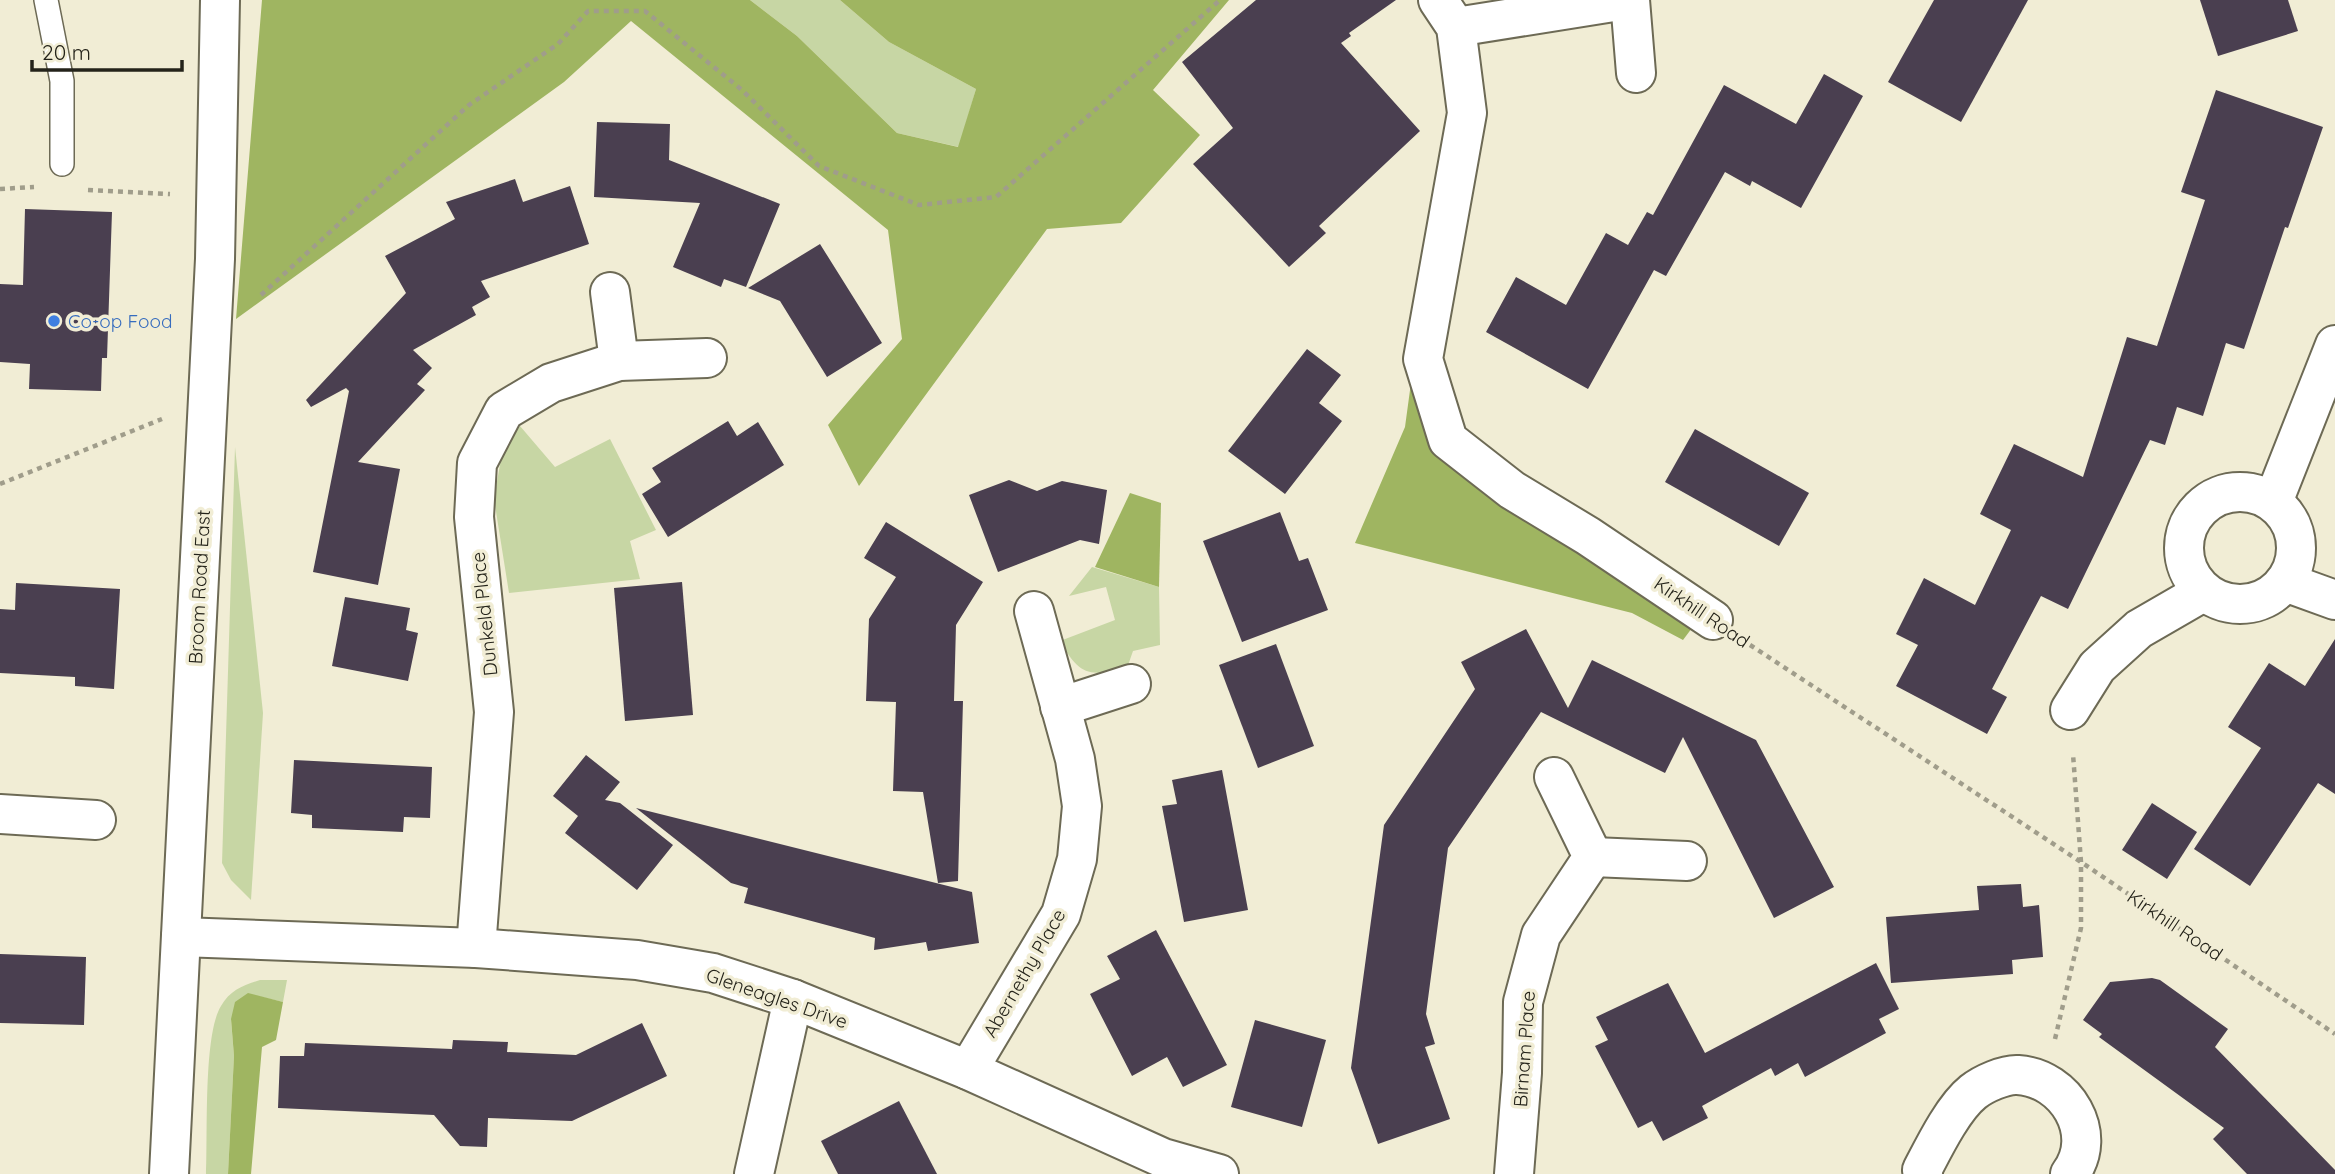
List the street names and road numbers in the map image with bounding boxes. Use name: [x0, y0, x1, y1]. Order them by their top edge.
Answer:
street label: Broom Road East: [183, 509, 215, 665]
street label: Dunkeld Place: [466, 551, 502, 677]
street label: Kirkhill Road: [1650, 571, 1754, 653]
street label: Kirkhill Road: [2123, 884, 2227, 966]
street label: Abernethy Place: [977, 904, 1071, 1042]
street label: Gleneagles Drive: [703, 963, 851, 1033]
street label: Birnam Place: [1508, 990, 1540, 1108]

